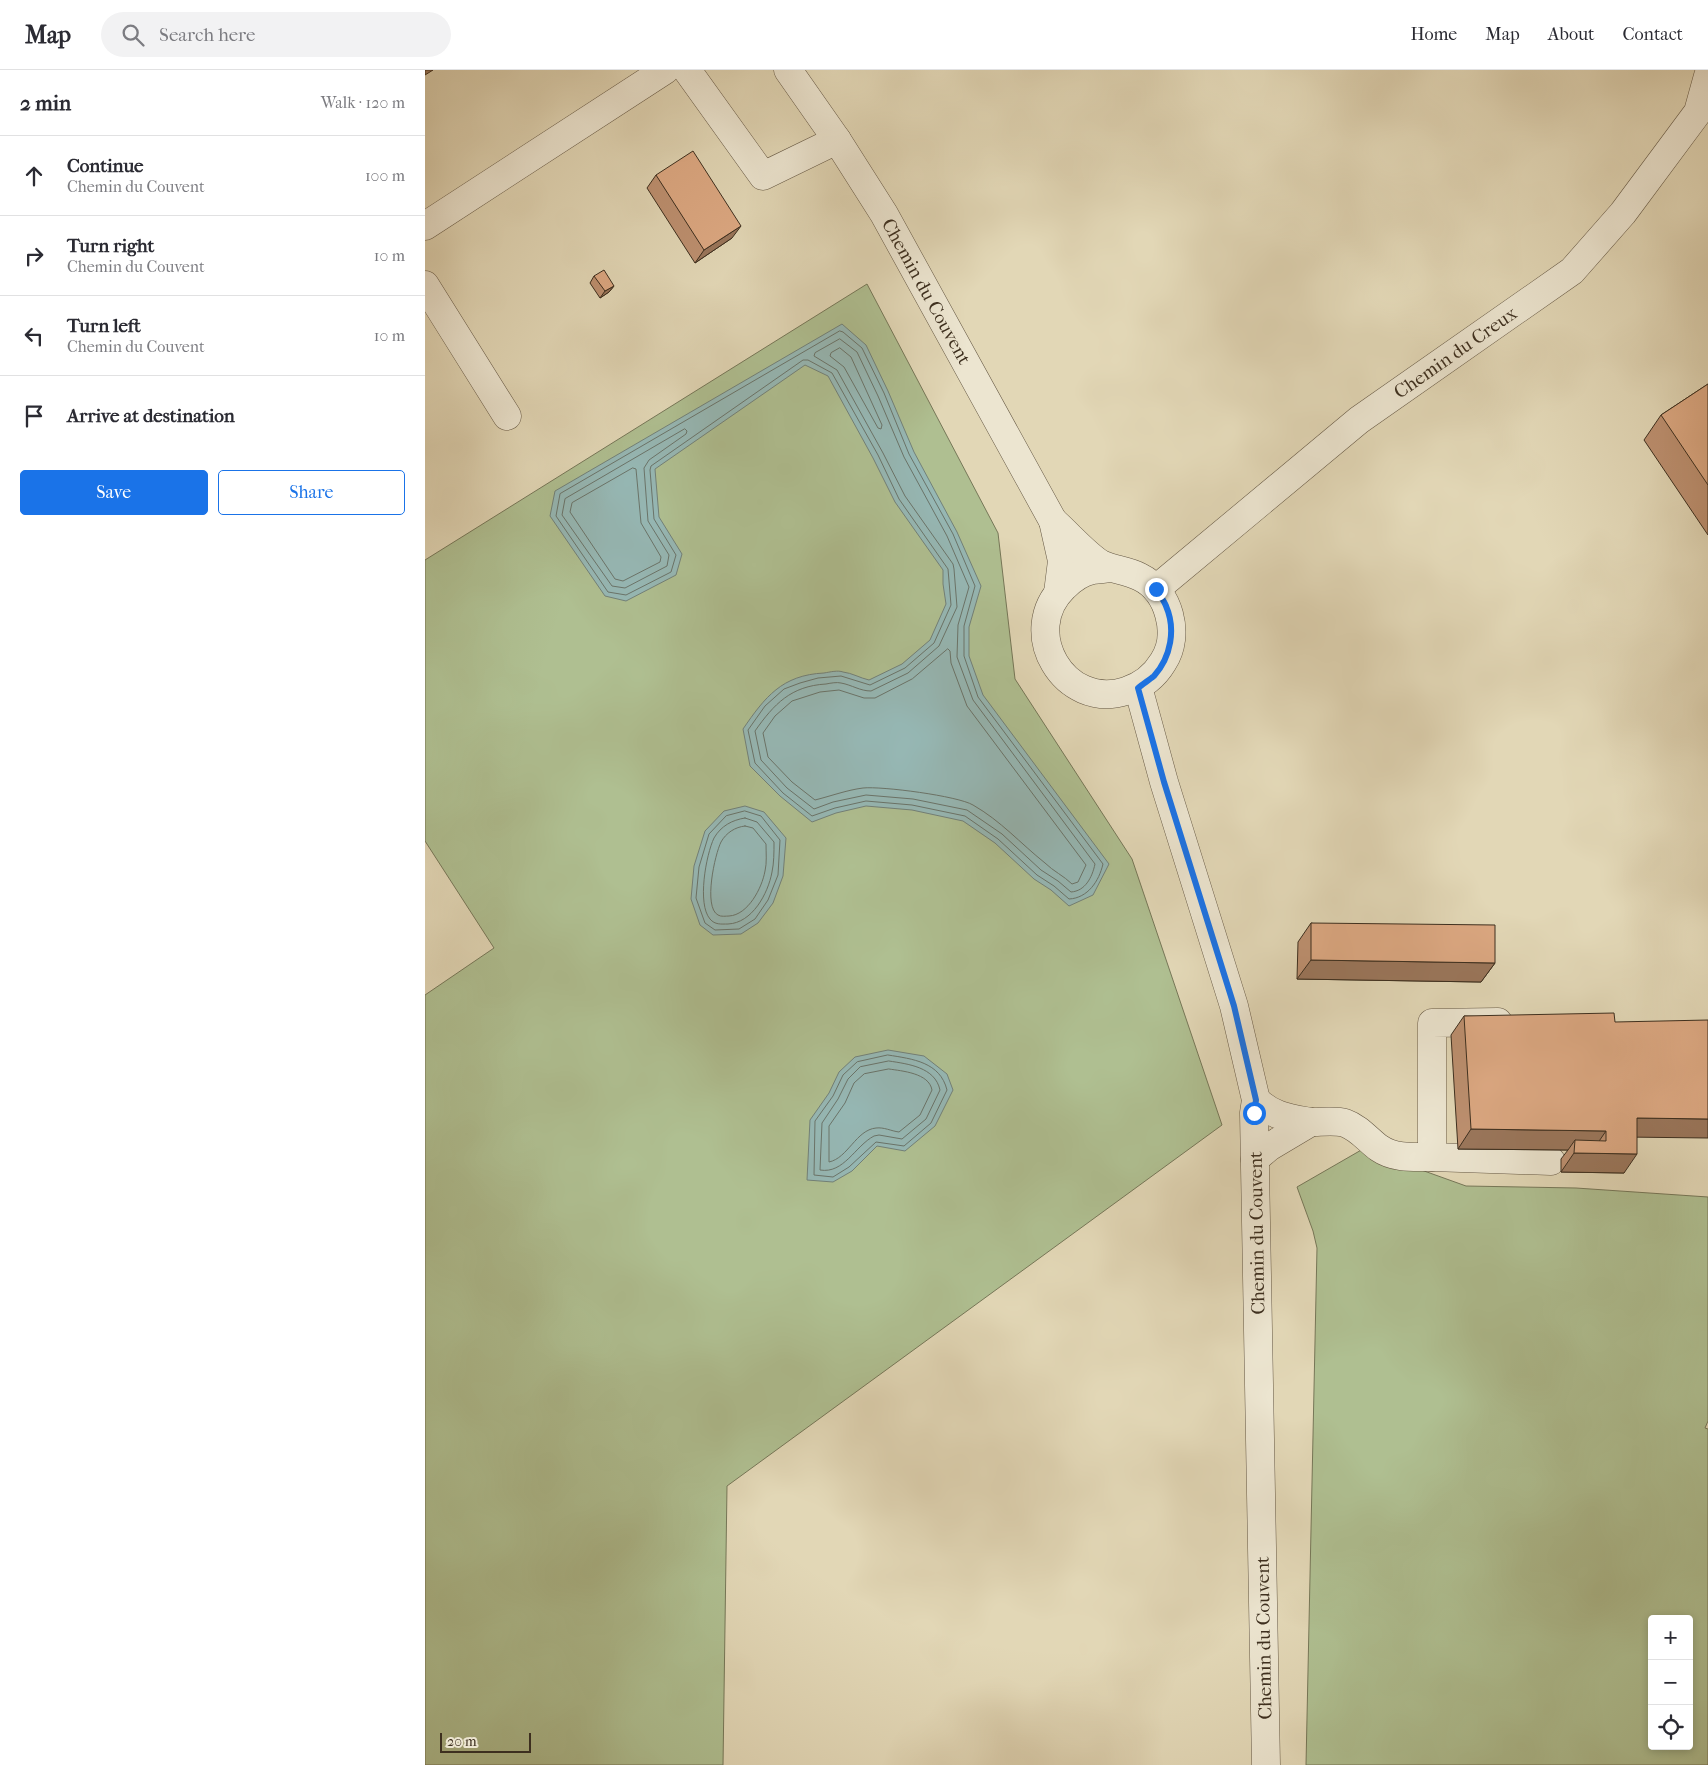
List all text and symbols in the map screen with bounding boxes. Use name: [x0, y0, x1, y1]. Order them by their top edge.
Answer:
search box: [101, 12, 451, 57]
text: Map: [25, 21, 71, 49]
icon: search: [119, 21, 147, 49]
text: Search here: [159, 24, 255, 46]
text: Home: [1410, 24, 1457, 45]
text: Map: [1485, 24, 1520, 45]
text: About: [1548, 24, 1594, 45]
text: Contact: [1622, 24, 1683, 45]
text: 2 min: [20, 91, 71, 115]
text: Walk · 120 m: [321, 93, 405, 112]
text: Continue: [67, 155, 143, 177]
icon: ahead: [20, 162, 48, 190]
text: 100 m: [365, 166, 405, 185]
text: Chemin du Couvent: [67, 177, 205, 196]
street label: Chemin du Couvent: [877, 215, 975, 368]
text: Turn right: [67, 235, 154, 257]
icon: right: [20, 242, 48, 270]
text: 10 m: [374, 246, 405, 265]
text: Chemin du Couvent: [67, 257, 205, 276]
street label: Chemin du Creux: [1390, 302, 1521, 403]
text: Turn left: [67, 315, 141, 337]
icon: left: [20, 322, 48, 350]
text: 10 m: [374, 326, 405, 345]
text: Chemin du Couvent: [67, 337, 205, 356]
icon: arrive: [20, 402, 48, 430]
text: Arrive at destination: [67, 405, 235, 427]
button: Save: [20, 470, 208, 515]
button: Share: [218, 470, 405, 515]
route end: [1145, 578, 1168, 601]
route start: [1243, 1102, 1266, 1125]
street label: Chemin du Couvent: [1245, 1151, 1269, 1315]
street label: Chemin du Couvent: [1252, 1556, 1276, 1720]
map controls: [1648, 1615, 1693, 1750]
button: +: [1648, 1615, 1693, 1660]
button: −: [1648, 1660, 1693, 1705]
button: locate: [1648, 1705, 1693, 1750]
scale bar: [440, 1730, 531, 1753]
text: 20 m: [447, 1733, 477, 1750]

